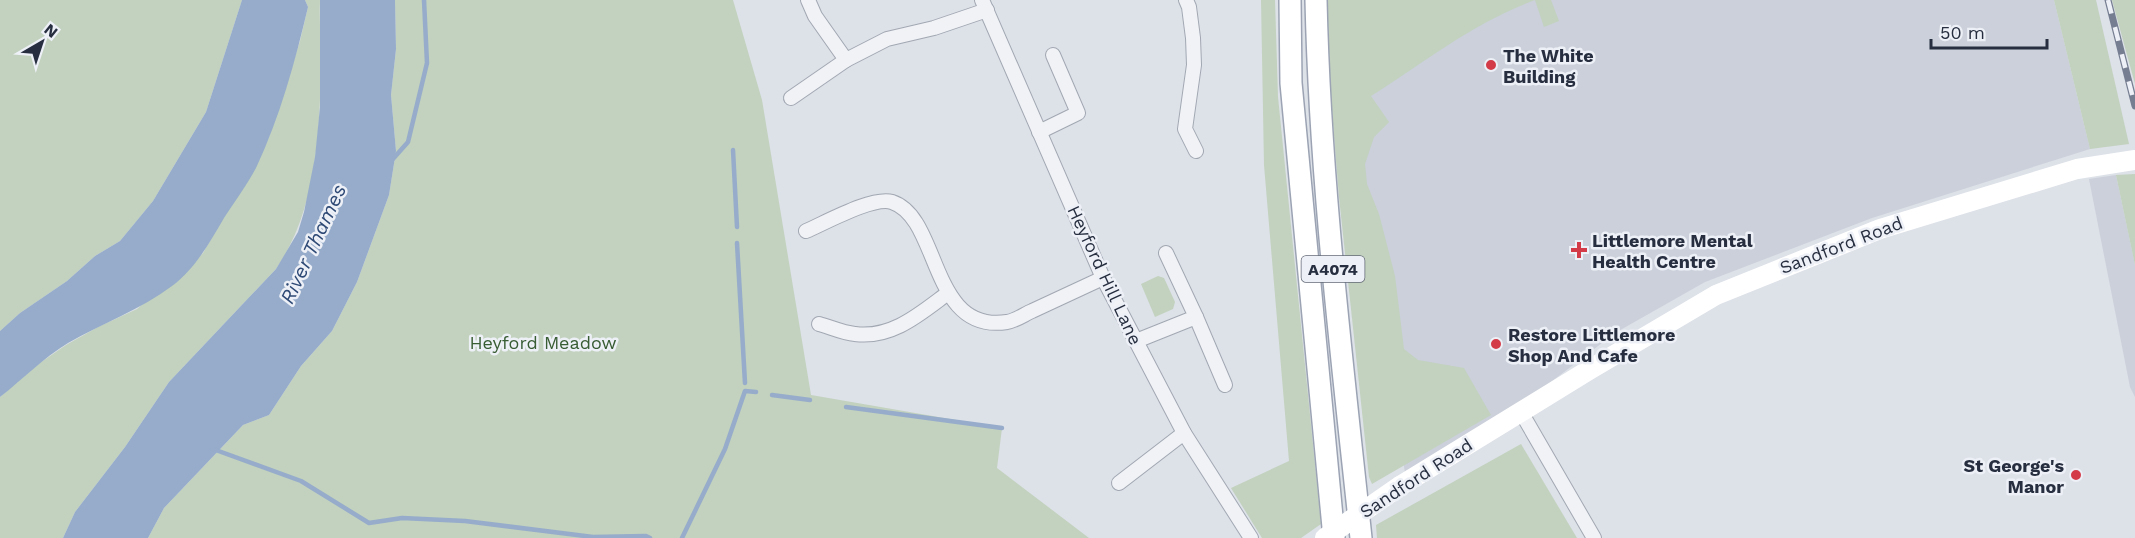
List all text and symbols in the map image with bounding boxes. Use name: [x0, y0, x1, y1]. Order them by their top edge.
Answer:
north arrow: [12, 12, 72, 72]
scale bar: [1931, 12, 2046, 50]
text: N: [41, 20, 62, 42]
text: 50 m: [1940, 22, 1985, 43]
place label: The White Building: [1503, 45, 1594, 87]
marker: The White Building: [1484, 58, 1498, 72]
water label: River Thames: [275, 181, 351, 307]
street label: Heyford Hill Lane: [1063, 202, 1147, 348]
street label: Sandford Road: [1777, 212, 1905, 278]
place label: Littlemore Mental Health Centre: [1592, 230, 1753, 272]
marker: Littlemore Mental Health Centre: [1570, 241, 1588, 259]
road number: A4074: [1302, 256, 1364, 282]
place label: Restore Littlemore Shop And Cafe: [1508, 324, 1675, 366]
park label: Heyford Meadow: [469, 332, 617, 353]
marker: Restore Littlemore Shop And Cafe: [1489, 337, 1503, 351]
street label: Sandford Road: [1356, 434, 1476, 522]
place label: St George's Manor: [1964, 455, 2064, 497]
marker: St George's Manor: [2069, 468, 2083, 482]

